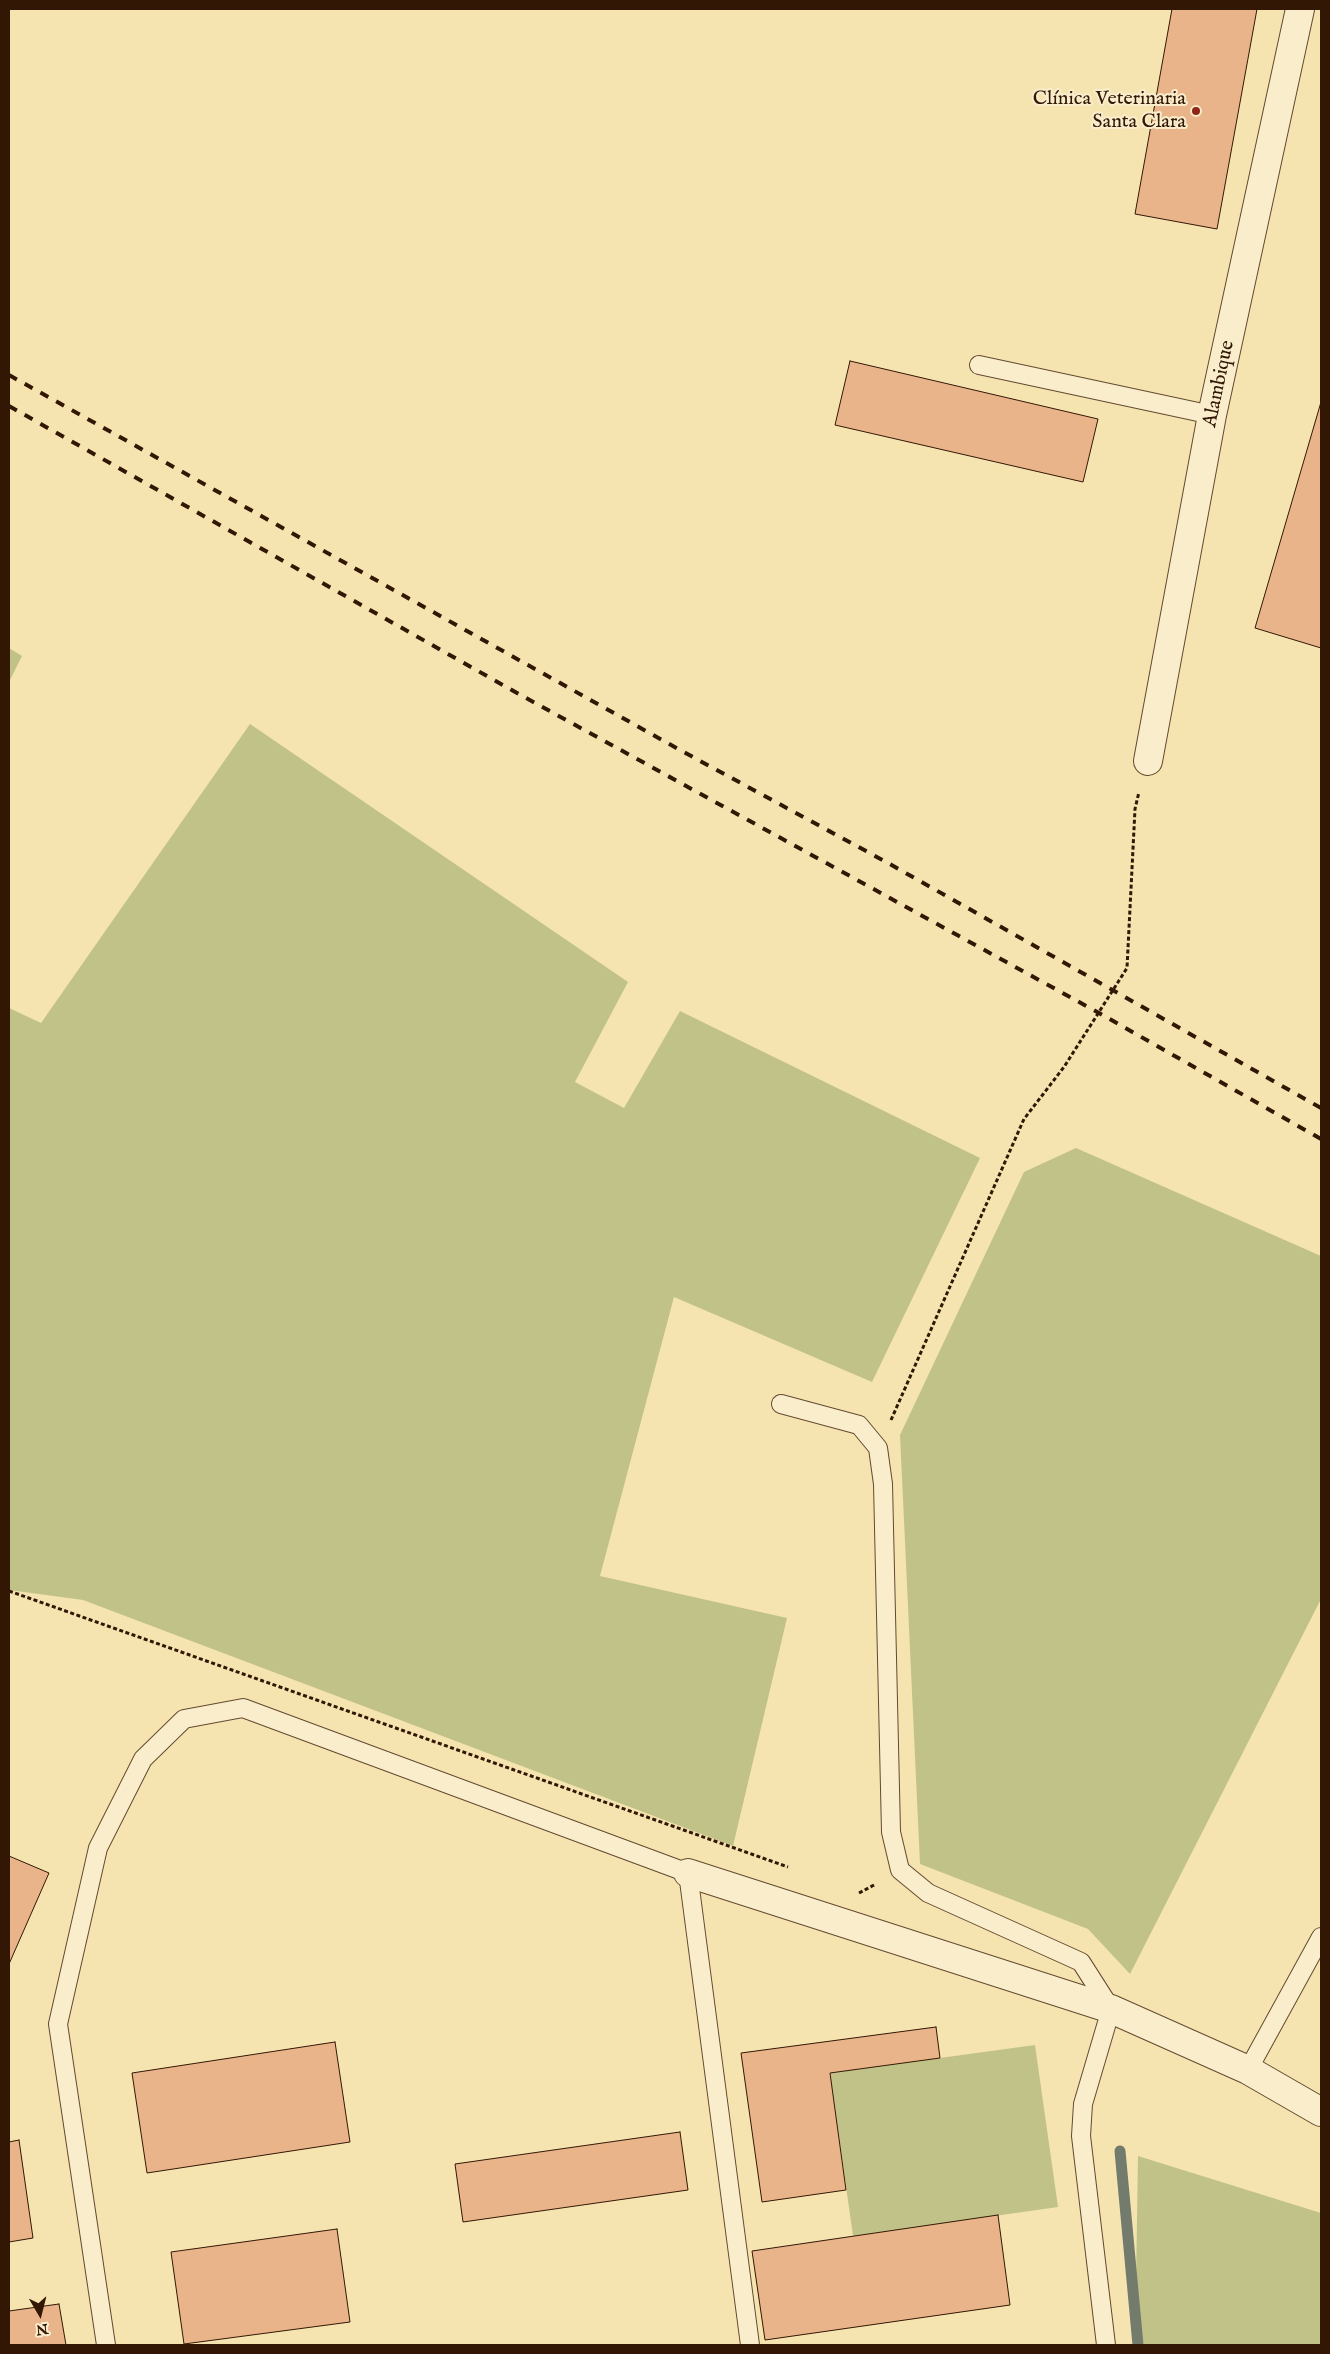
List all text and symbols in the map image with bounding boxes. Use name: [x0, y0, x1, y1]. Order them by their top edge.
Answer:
place label: Clínica Veterinaria Santa Clara: [1033, 88, 1186, 135]
marker: Clínica Veterinaria Santa Clara: [1190, 105, 1202, 117]
street label: Alambique: [1199, 338, 1241, 430]
north arrow: [15, 2289, 65, 2339]
text: N: [35, 2319, 49, 2339]

